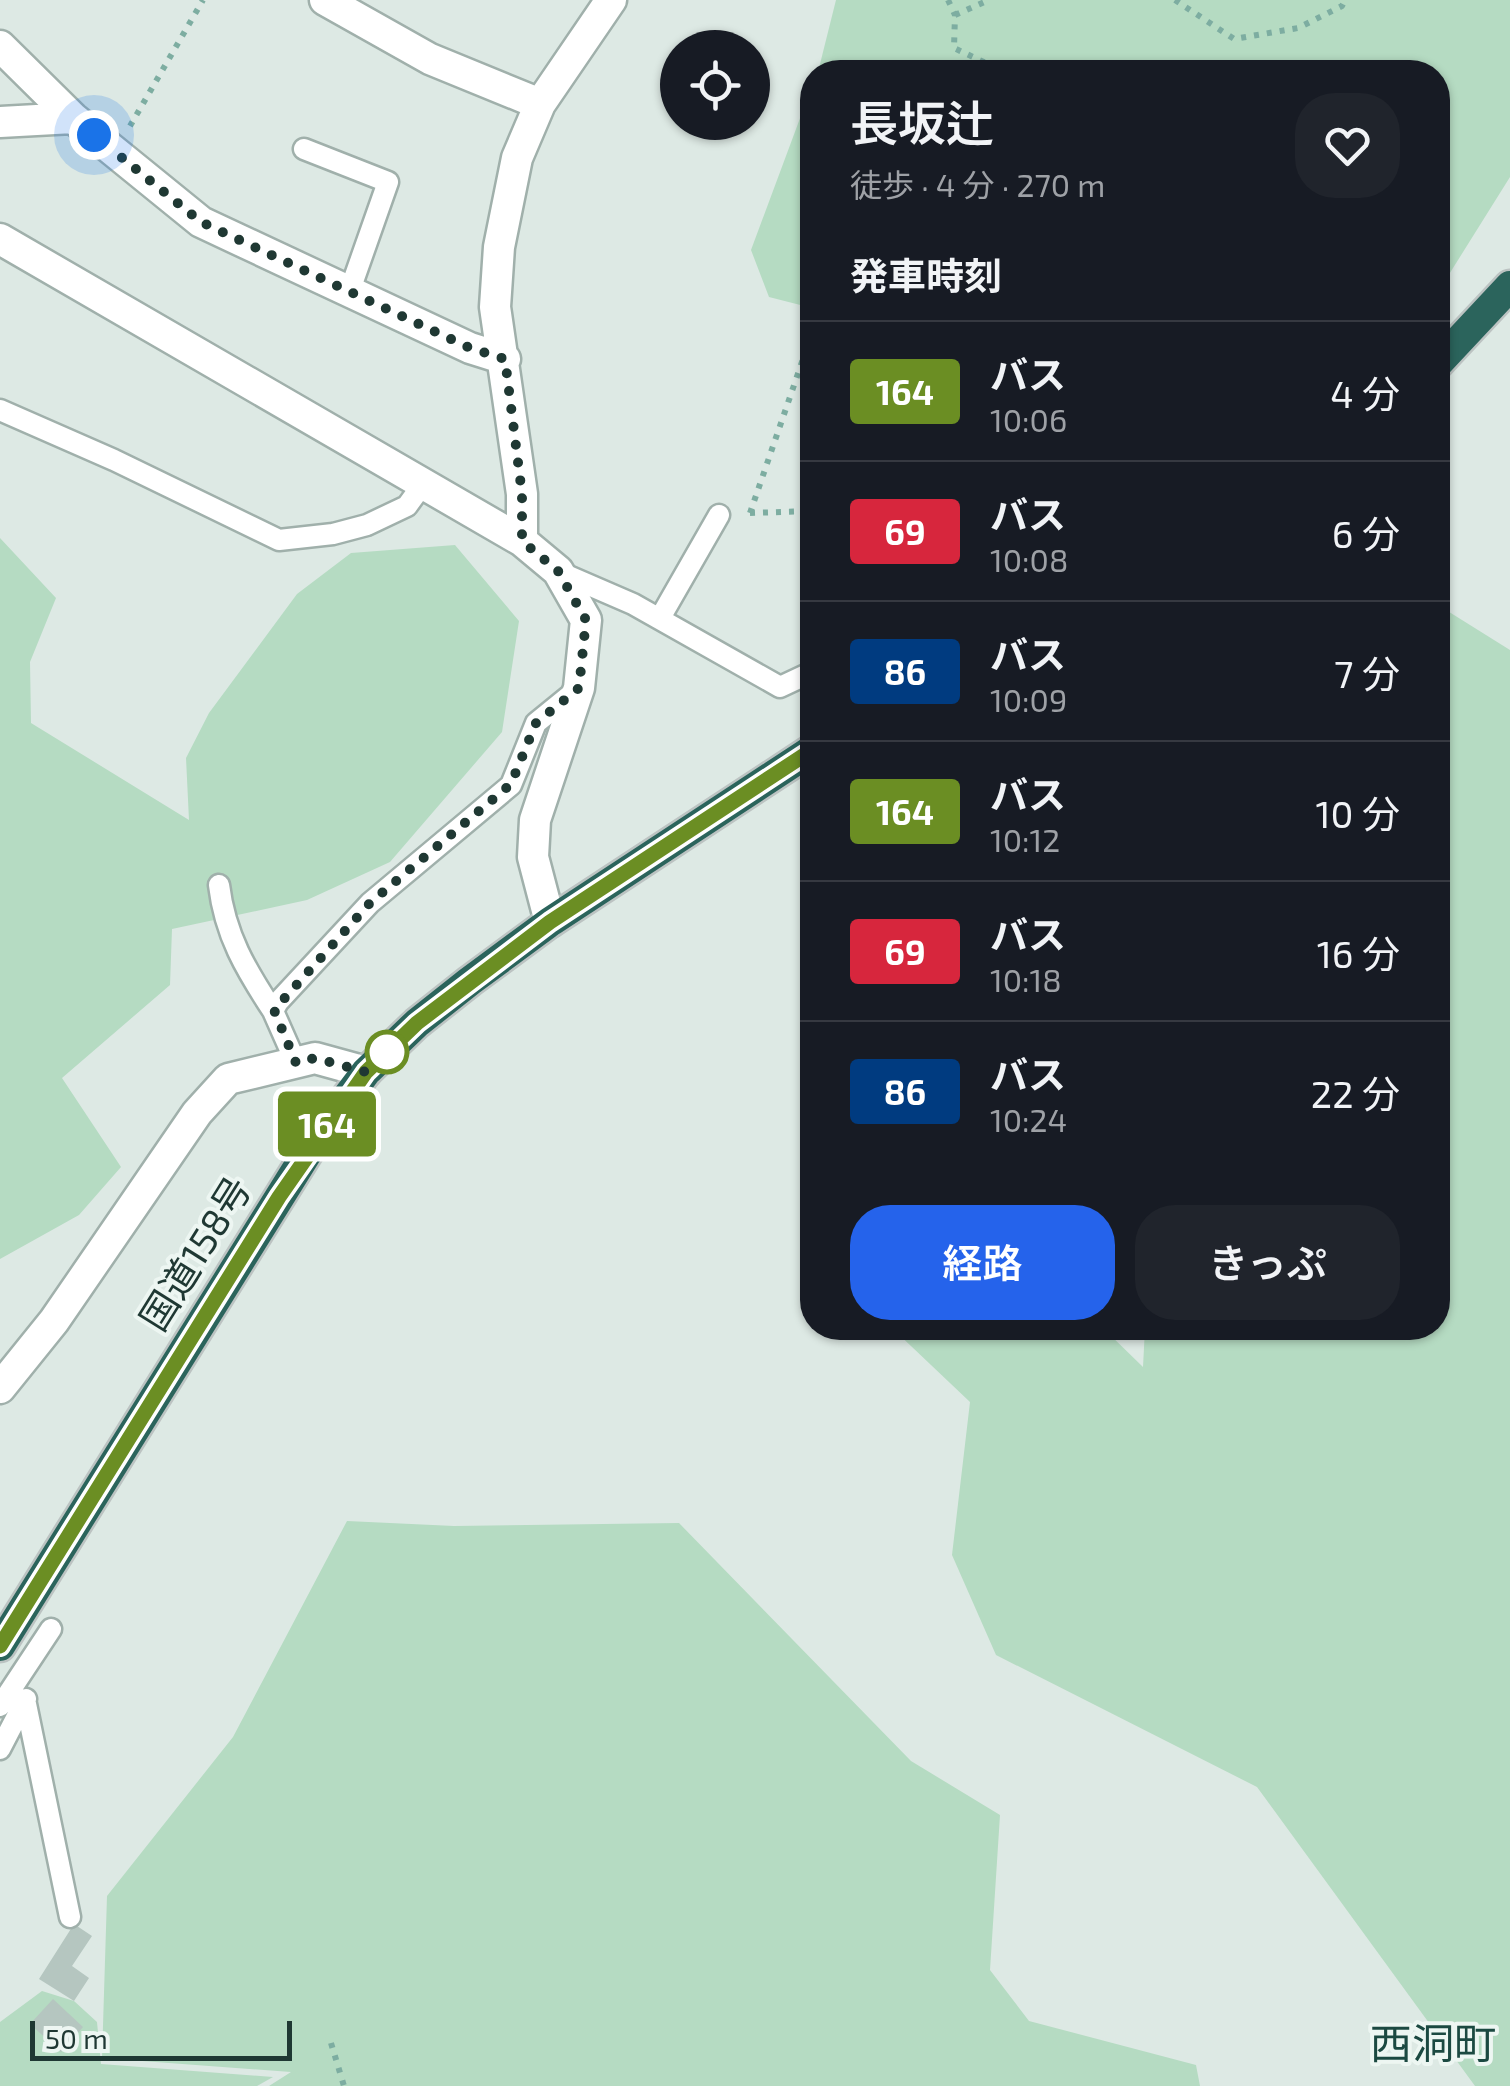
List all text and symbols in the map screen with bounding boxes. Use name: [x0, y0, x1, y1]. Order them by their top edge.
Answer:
map controls: [660, 30, 770, 140]
button: locate: [660, 30, 770, 140]
text: 長坂辻: [850, 93, 994, 151]
button: heart: [1295, 93, 1400, 198]
your location: [69, 110, 119, 160]
text: 徒歩 · 4 分 · 270 m: [850, 165, 1105, 203]
text: 発車時刻: [850, 252, 1002, 298]
text: バス: [990, 351, 1066, 397]
text: 164: [876, 370, 934, 412]
text: 4 分: [1330, 370, 1400, 416]
text: 10:06: [990, 400, 1067, 438]
text: バス: [990, 491, 1066, 537]
text: 69: [884, 510, 926, 552]
text: 6 分: [1332, 510, 1400, 556]
text: 10:08: [990, 540, 1068, 578]
text: バス: [990, 631, 1066, 677]
text: 86: [884, 650, 926, 692]
text: 7 分: [1334, 650, 1400, 696]
text: 10:09: [990, 680, 1067, 718]
text: バス: [990, 771, 1066, 817]
text: 164: [876, 790, 934, 832]
text: 10 分: [1315, 790, 1400, 836]
text: 10:12: [990, 820, 1060, 858]
text: バス: [990, 911, 1066, 957]
text: 69: [884, 930, 926, 972]
text: 16 分: [1317, 930, 1400, 976]
text: 10:18: [990, 960, 1062, 998]
unlabelled marker: [366, 1031, 408, 1073]
text: バス: [990, 1051, 1066, 1097]
text: 86: [884, 1070, 926, 1112]
text: 22 分: [1311, 1070, 1400, 1116]
line badge: 164: [270, 1092, 384, 1156]
text: 10:24: [990, 1100, 1067, 1138]
text: 164: [298, 1103, 356, 1145]
street label: 国道158号: [129, 1168, 260, 1338]
button: 経路: [850, 1205, 1115, 1320]
button: きっぷ: [1135, 1205, 1400, 1320]
scale bar: [30, 2016, 292, 2060]
district label: 西洞町: [1370, 2017, 1496, 2067]
text: 50 m: [45, 2021, 108, 2055]

